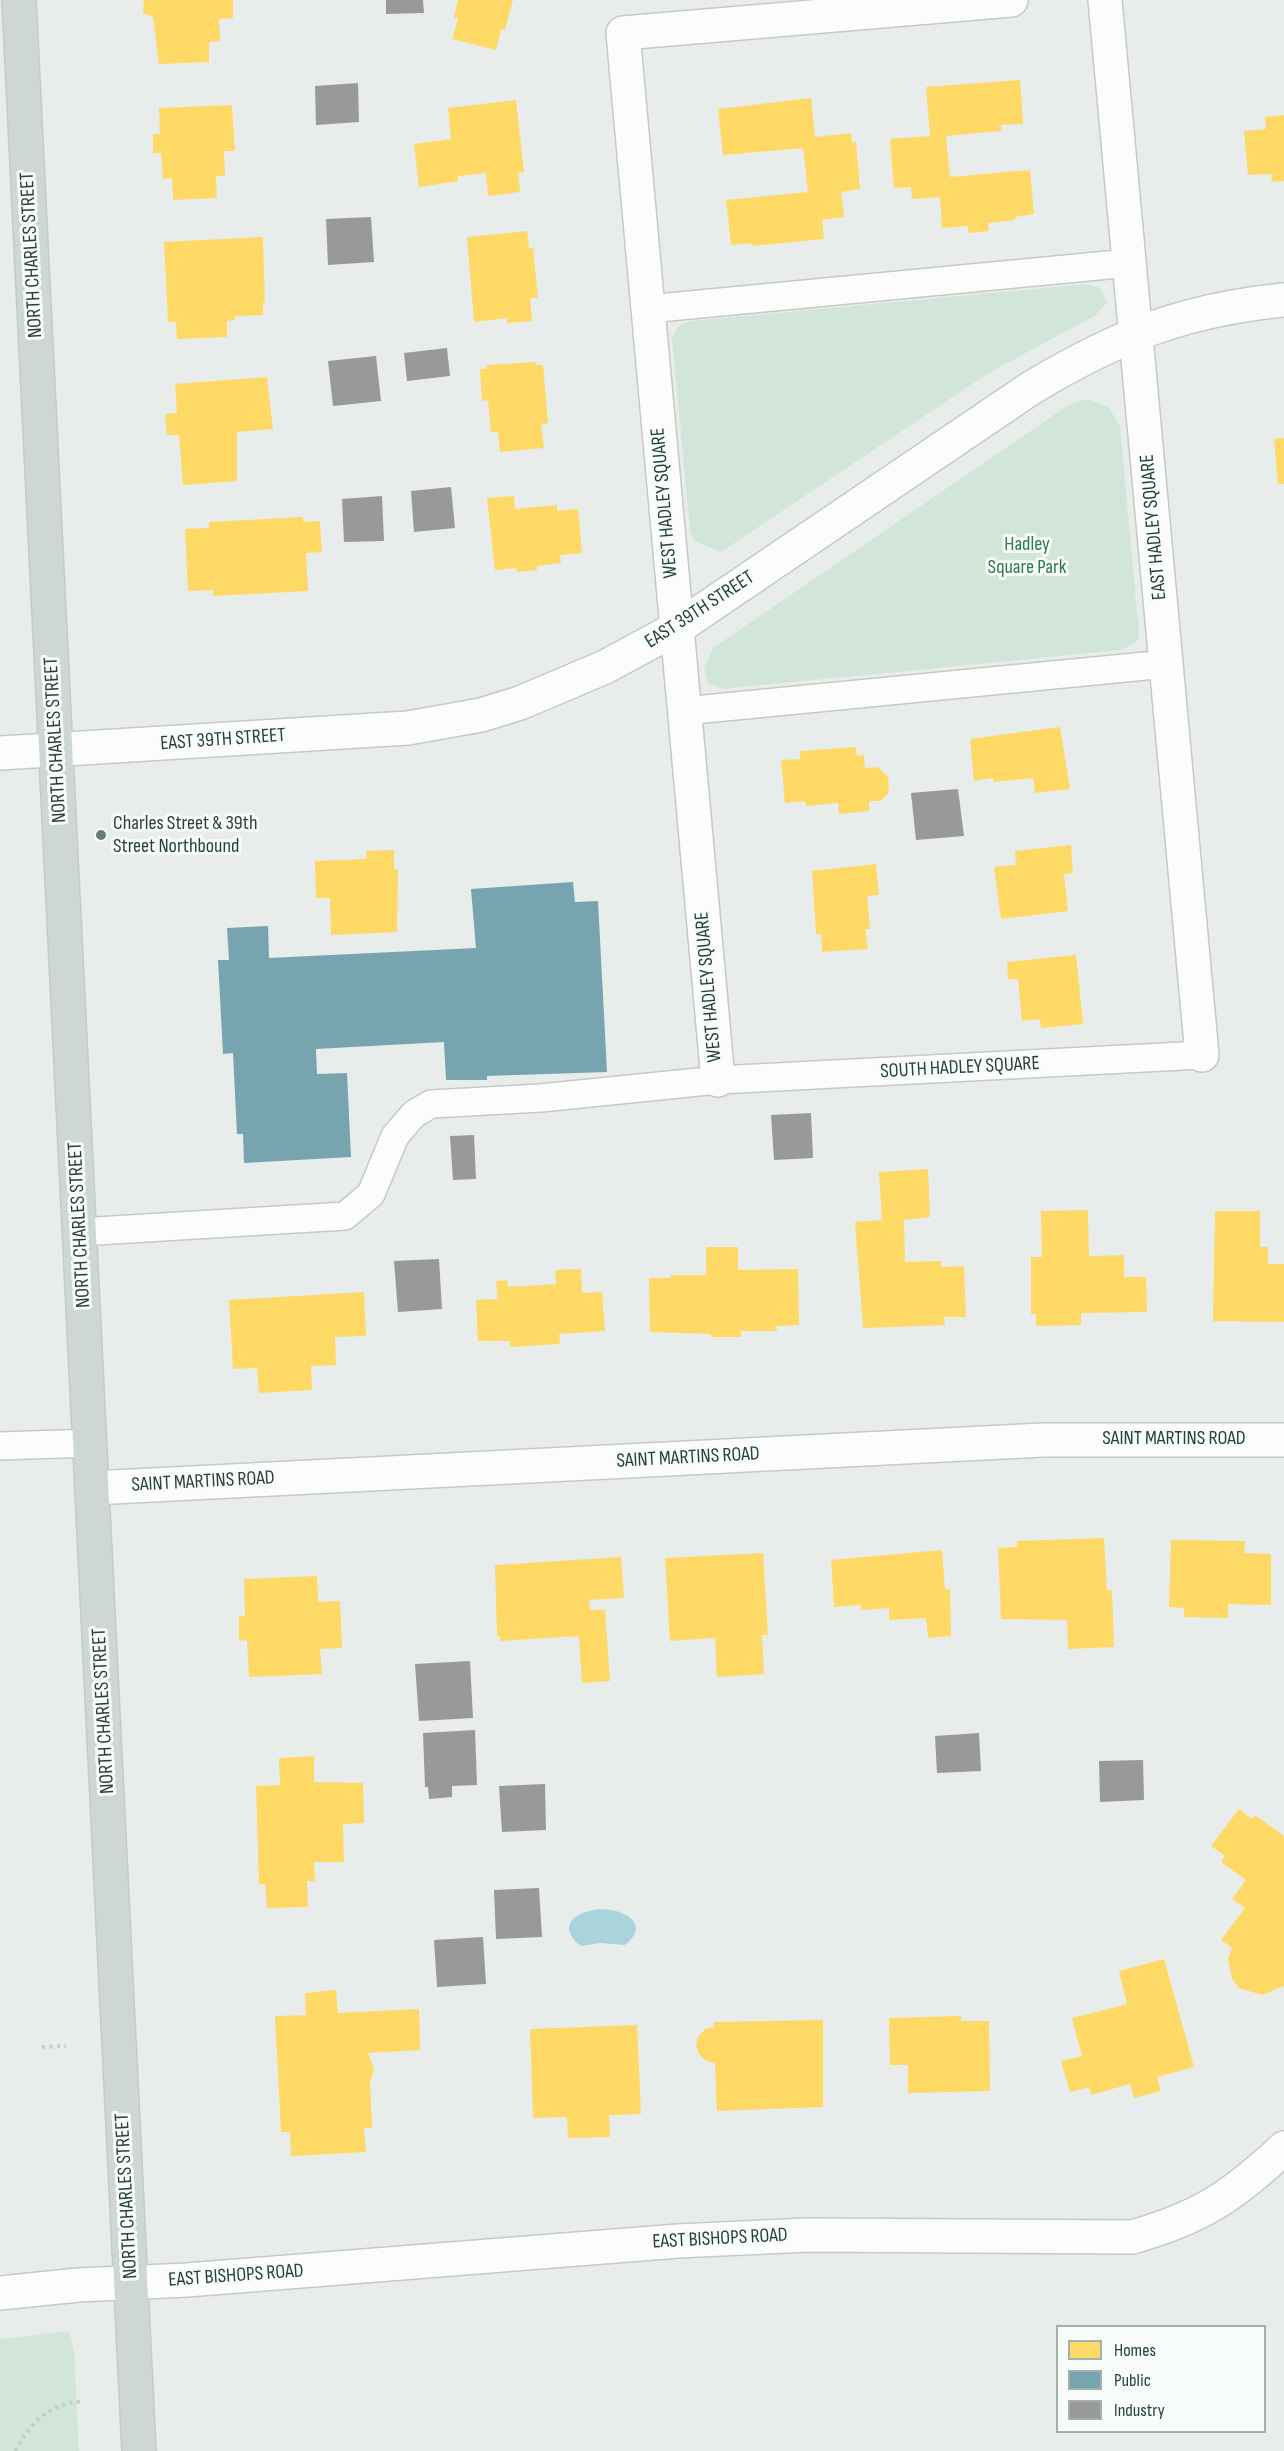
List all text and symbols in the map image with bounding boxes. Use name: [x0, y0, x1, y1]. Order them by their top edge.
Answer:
street label: NORTH CHARLES STREET: [16, 172, 48, 338]
street label: WEST HADLEY SQUARE: [646, 427, 684, 579]
street label: EAST HADLEY SQUARE: [1136, 453, 1172, 601]
park label: Hadley Square Park: [988, 533, 1066, 580]
street label: EAST 39TH STREET: [641, 566, 759, 654]
street label: NORTH CHARLES STREET: [40, 657, 72, 823]
street label: EAST 39TH STREET: [160, 724, 286, 756]
place label: Charles Street & 39th Street Northbound: [113, 812, 258, 859]
marker: Charles Street & 39th Street Northbound: [94, 828, 108, 842]
street label: WEST HADLEY SQUARE: [690, 911, 728, 1063]
street label: SOUTH HADLEY SQUARE: [880, 1052, 1040, 1084]
street label: NORTH CHARLES STREET: [64, 1142, 96, 1308]
street label: SAINT MARTINS ROAD: [1102, 1427, 1246, 1451]
street label: SAINT MARTINS ROAD: [616, 1442, 760, 1474]
street label: SAINT MARTINS ROAD: [131, 1466, 275, 1498]
street label: NORTH CHARLES STREET: [88, 1628, 120, 1794]
street label: NORTH CHARLES STREET: [111, 2113, 143, 2279]
street label: EAST BISHOPS ROAD: [652, 2223, 788, 2255]
street label: EAST BISHOPS ROAD: [168, 2259, 304, 2293]
legend: [1056, 2325, 1266, 2433]
text: Homes: [1114, 2340, 1156, 2361]
text: Public: [1114, 2370, 1151, 2391]
text: Industry: [1114, 2400, 1165, 2421]

